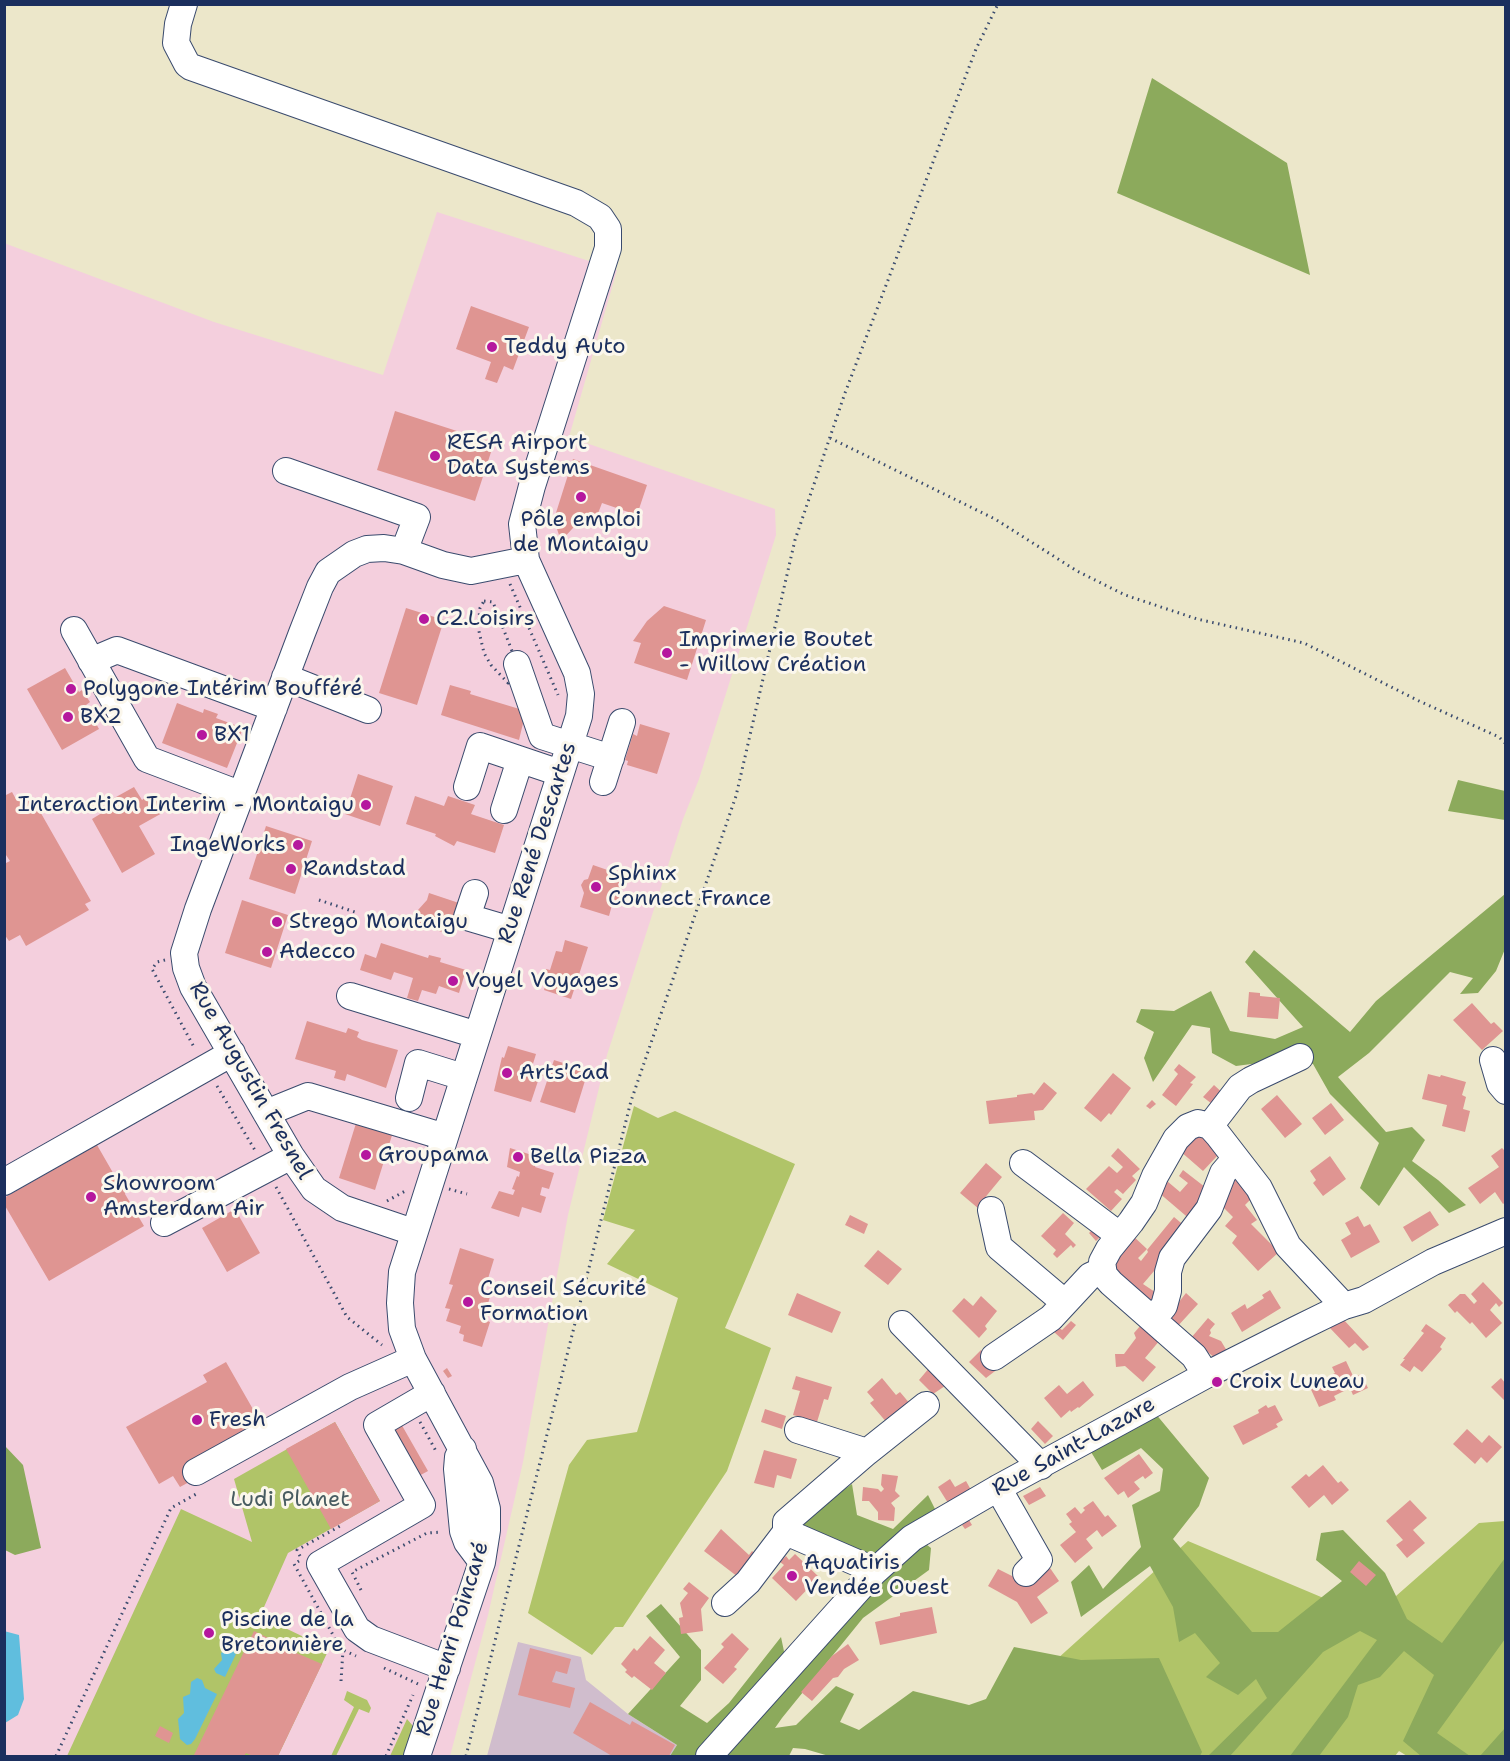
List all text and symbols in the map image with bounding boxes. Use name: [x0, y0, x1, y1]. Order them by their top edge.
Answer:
place label: Teddy Auto: [504, 334, 626, 360]
marker: Teddy Auto: [485, 340, 499, 354]
place label: RESA Airport Data Systems: [447, 430, 590, 482]
marker: RESA Airport Data Systems: [428, 449, 442, 463]
marker: Pôle emploi de Montaigu: [574, 490, 588, 504]
place label: Pôle emploi de Montaigu: [513, 507, 649, 558]
place label: C2.Loisirs: [436, 606, 535, 632]
marker: C2.Loisirs: [417, 612, 431, 626]
place label: Imprimerie Boutet - Willow Création: [679, 627, 873, 678]
marker: Imprimerie Boutet - Willow Création: [660, 646, 674, 660]
place label: Polygone Intérim Boufféré: [83, 676, 363, 702]
marker: Polygone Intérim Boufféré: [64, 682, 78, 696]
place label: BX2: [80, 704, 122, 730]
marker: BX2: [61, 710, 75, 724]
place label: BX1: [214, 722, 250, 748]
marker: BX1: [195, 728, 209, 742]
street label: Rue René Descartes: [493, 739, 583, 947]
place label: Interaction Interim - Montaigu: [18, 792, 354, 818]
marker: Interaction Interim - Montaigu: [359, 798, 373, 812]
place label: IngeWorks: [170, 832, 286, 858]
marker: IngeWorks: [291, 838, 305, 852]
place label: Randstad: [303, 856, 406, 882]
place label: Sphinx Connect France: [608, 861, 771, 912]
marker: Randstad: [284, 862, 298, 876]
marker: Sphinx Connect France: [589, 880, 603, 894]
place label: Strego Montaigu: [289, 909, 468, 935]
marker: Strego Montaigu: [270, 915, 284, 929]
place label: Adecco: [279, 939, 356, 965]
marker: Adecco: [260, 945, 274, 959]
place label: Voyel Voyages: [465, 968, 619, 994]
marker: Voyel Voyages: [446, 974, 460, 988]
street label: Rue Augustin Fresnel: [183, 978, 317, 1184]
place label: Arts'Cad: [519, 1060, 609, 1086]
marker: Arts'Cad: [500, 1066, 514, 1080]
place label: Groupama: [378, 1142, 489, 1168]
place label: Bella Pizza: [530, 1144, 646, 1170]
marker: Groupama: [359, 1148, 373, 1162]
marker: Bella Pizza: [511, 1150, 525, 1164]
place label: Showroom Amsterdam Air: [103, 1171, 265, 1222]
marker: Showroom Amsterdam Air: [84, 1190, 98, 1204]
place label: Conseil Sécurité Formation: [480, 1276, 647, 1328]
marker: Conseil Sécurité Formation: [461, 1295, 475, 1309]
place label: Croix Luneau: [1229, 1369, 1365, 1395]
marker: Croix Luneau: [1210, 1375, 1224, 1389]
street label: Rue Saint-Lazare: [988, 1391, 1160, 1503]
place label: Fresh: [209, 1407, 266, 1433]
marker: Fresh: [190, 1413, 204, 1427]
park label: Ludi Planet: [230, 1487, 350, 1513]
street label: Rue Henri Poincaré: [411, 1539, 495, 1739]
place label: Aquatiris Vendée Ouest: [804, 1550, 949, 1602]
marker: Aquatiris Vendée Ouest: [785, 1569, 799, 1583]
place label: Piscine de la Bretonnière: [221, 1607, 354, 1658]
marker: Piscine de la Bretonnière: [202, 1626, 216, 1640]

